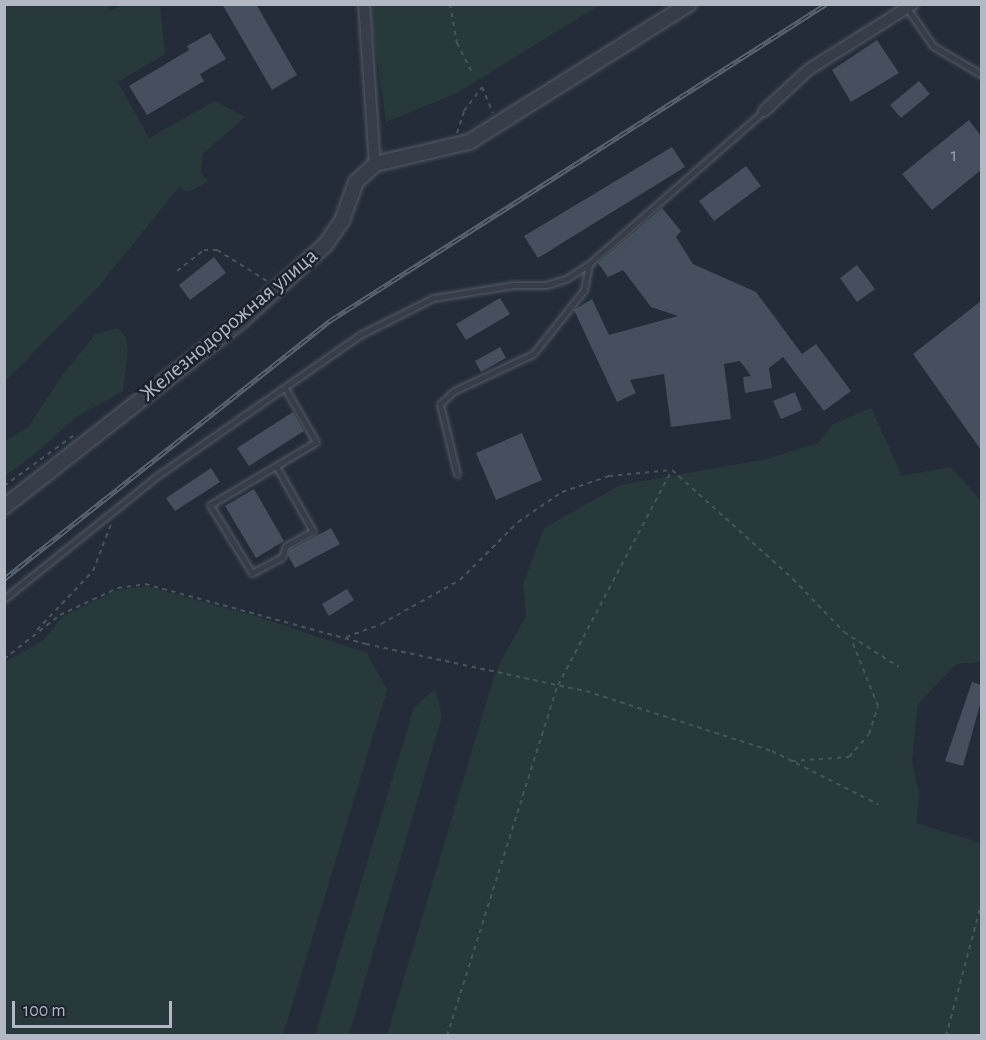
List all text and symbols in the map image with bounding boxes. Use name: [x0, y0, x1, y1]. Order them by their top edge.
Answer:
house number: 1: [951, 143, 957, 167]
street label: Железнодорожная улица: [135, 243, 323, 407]
scale bar: [15, 989, 176, 1027]
text: 100 m: [23, 1002, 66, 1020]

